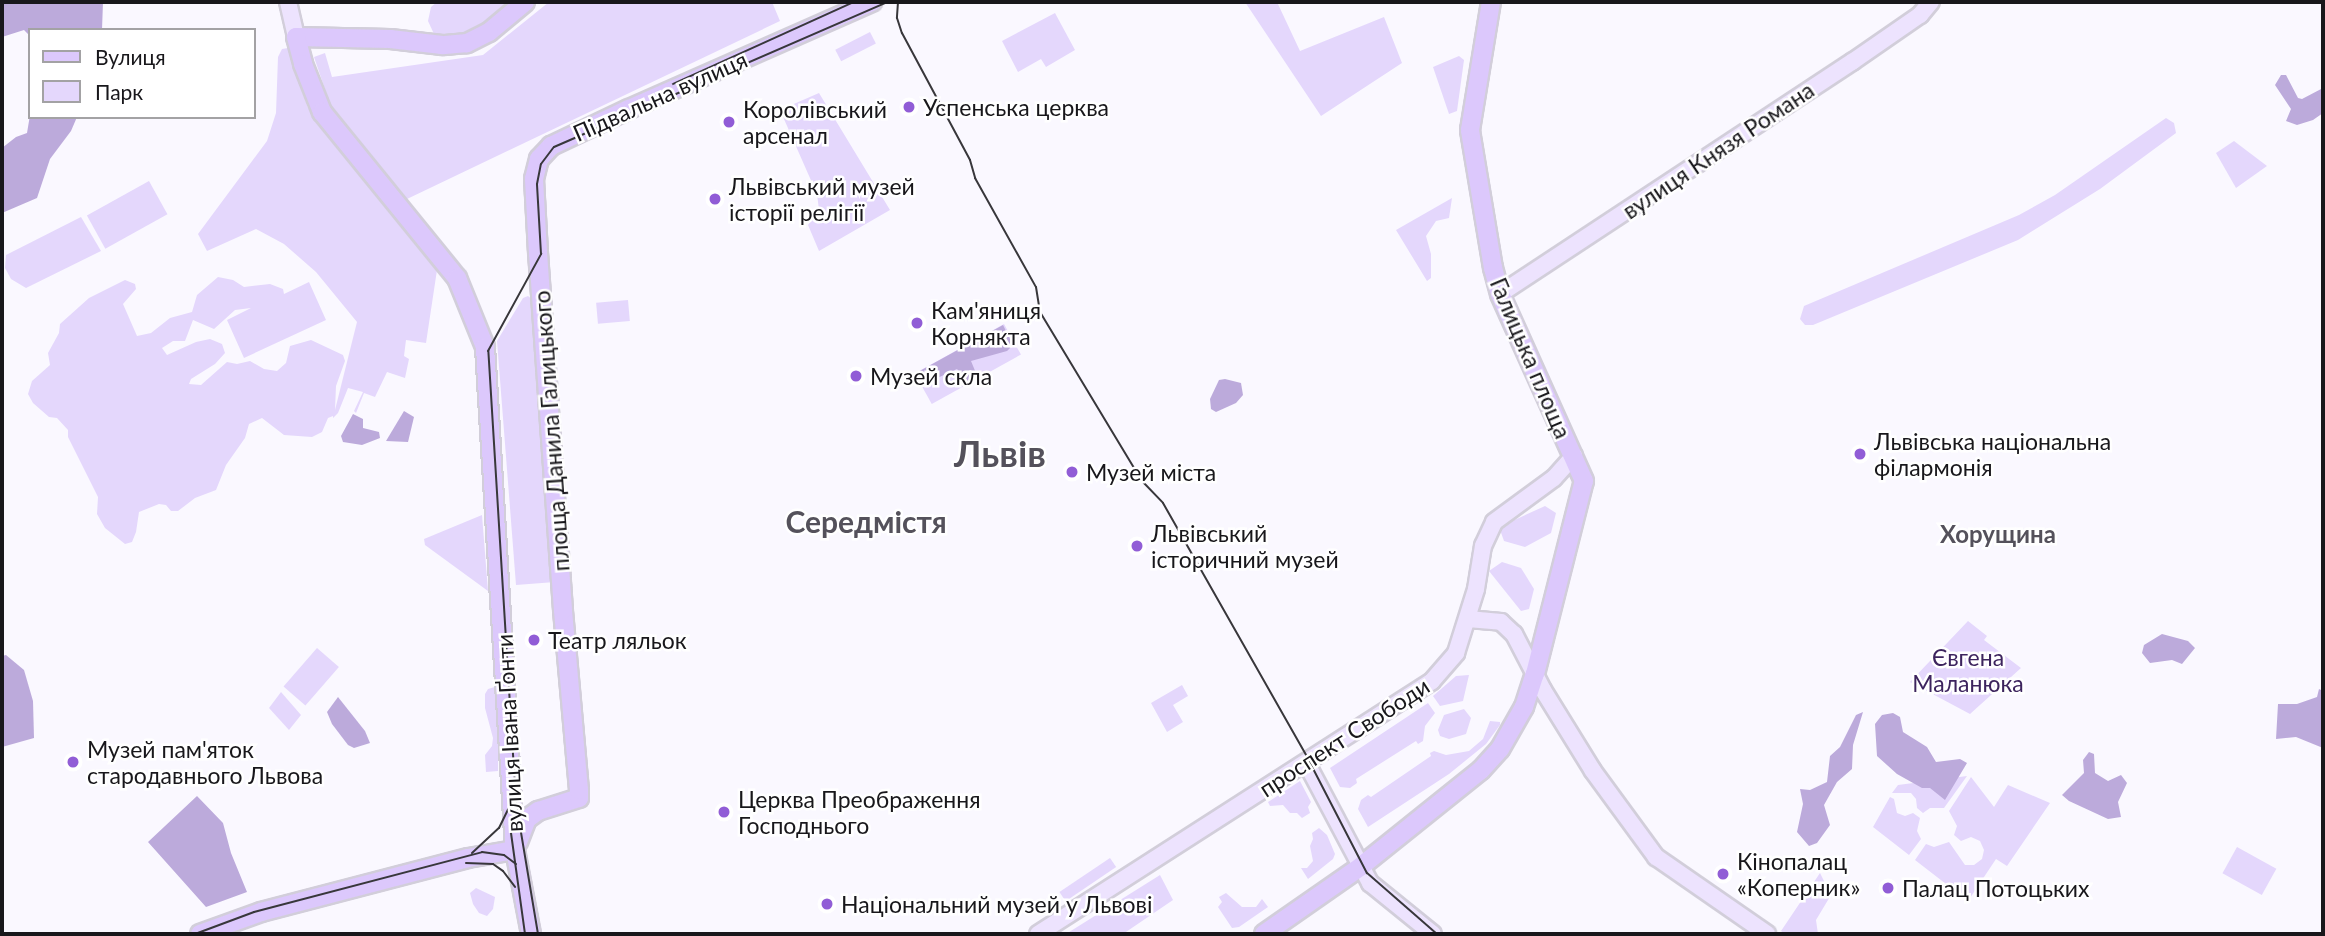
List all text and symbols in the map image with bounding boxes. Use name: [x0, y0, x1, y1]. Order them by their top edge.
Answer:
legend: [28, 28, 256, 119]
text: Вулиця: [95, 44, 166, 69]
street label: Підвальна вулиця: [569, 45, 751, 147]
street label: вулиця Князя Романа: [1617, 76, 1819, 224]
text: Парк: [95, 79, 143, 104]
place label: Успенська церква: [923, 93, 1109, 121]
place label: Королівський арсенал: [743, 95, 887, 149]
marker: Успенська церква: [901, 99, 917, 115]
marker: Королівський арсенал: [721, 114, 737, 130]
place label: Львівський музей історії релігії: [729, 172, 915, 226]
marker: Львівський музей історії релігії: [707, 191, 723, 207]
street label: Галицька площа: [1485, 273, 1577, 443]
street label: площа Данила Галицького: [527, 290, 575, 572]
place label: Кам'яниця Корнякта: [931, 296, 1041, 350]
marker: Кам'яниця Корнякта: [909, 315, 925, 331]
place label: Музей скла: [870, 362, 992, 390]
marker: Музей скла: [848, 368, 864, 384]
place label: Львівська національна філармонія: [1874, 427, 2111, 481]
district label: Львів: [954, 431, 1046, 475]
marker: Львівська національна філармонія: [1852, 446, 1868, 462]
place label: Музей міста: [1086, 458, 1216, 486]
marker: Музей міста: [1064, 464, 1080, 480]
district label: Середмістя: [785, 503, 947, 539]
place label: Львівський історичний музей: [1151, 519, 1339, 573]
district label: Хорущина: [1940, 520, 2056, 548]
marker: Львівський історичний музей: [1129, 538, 1145, 554]
place label: Театр ляльок: [548, 626, 687, 654]
marker: Театр ляльок: [526, 632, 542, 648]
street label: вулиця Івана Ґонти: [490, 633, 528, 833]
park label: Євгена Маланюка: [1912, 643, 2024, 697]
street label: проспект Свободи: [1254, 672, 1434, 802]
place label: Музей пам'яток стародавнього Львова: [87, 735, 323, 789]
marker: Музей пам'яток стародавнього Львова: [65, 754, 81, 770]
place label: Церква Преображення Господнього: [738, 785, 981, 839]
marker: Церква Преображення Господнього: [716, 804, 732, 820]
place label: Кінопалац «Коперник»: [1737, 847, 1860, 901]
marker: Кінопалац «Коперник»: [1715, 866, 1731, 882]
place label: Палац Потоцьких: [1902, 874, 2090, 902]
marker: Палац Потоцьких: [1880, 880, 1896, 896]
place label: Національний музей у Львові: [841, 890, 1153, 918]
marker: Національний музей у Львові: [819, 896, 835, 912]

